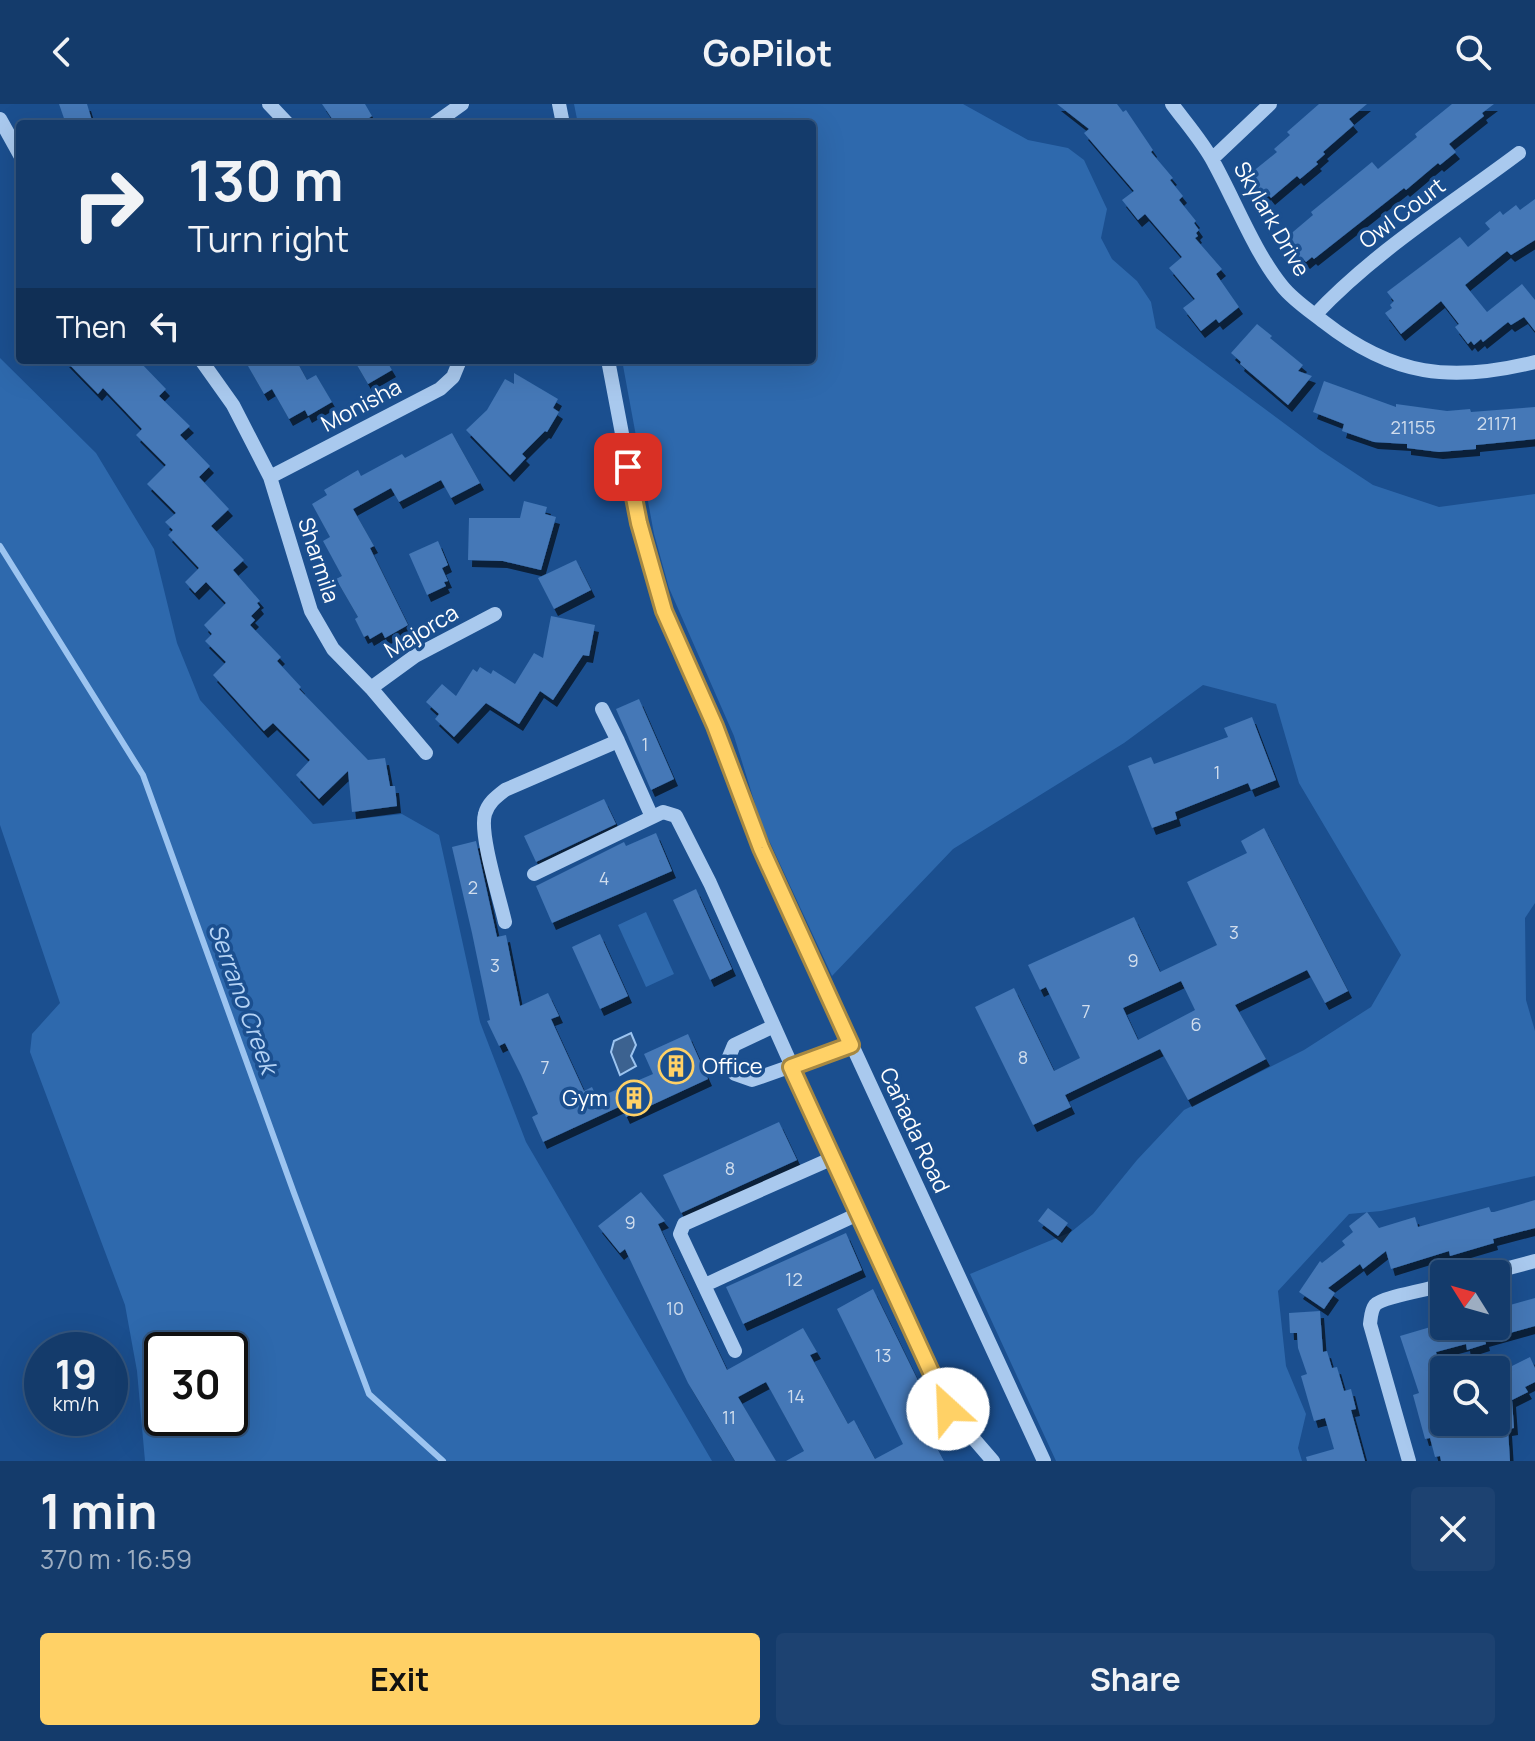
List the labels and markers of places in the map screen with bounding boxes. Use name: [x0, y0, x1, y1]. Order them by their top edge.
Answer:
pin: [594, 433, 662, 501]
building icon: Office: [657, 1047, 695, 1085]
place label: Office: [702, 1051, 763, 1081]
building icon: Gym: [615, 1079, 653, 1117]
place label: Gym: [562, 1083, 608, 1113]

